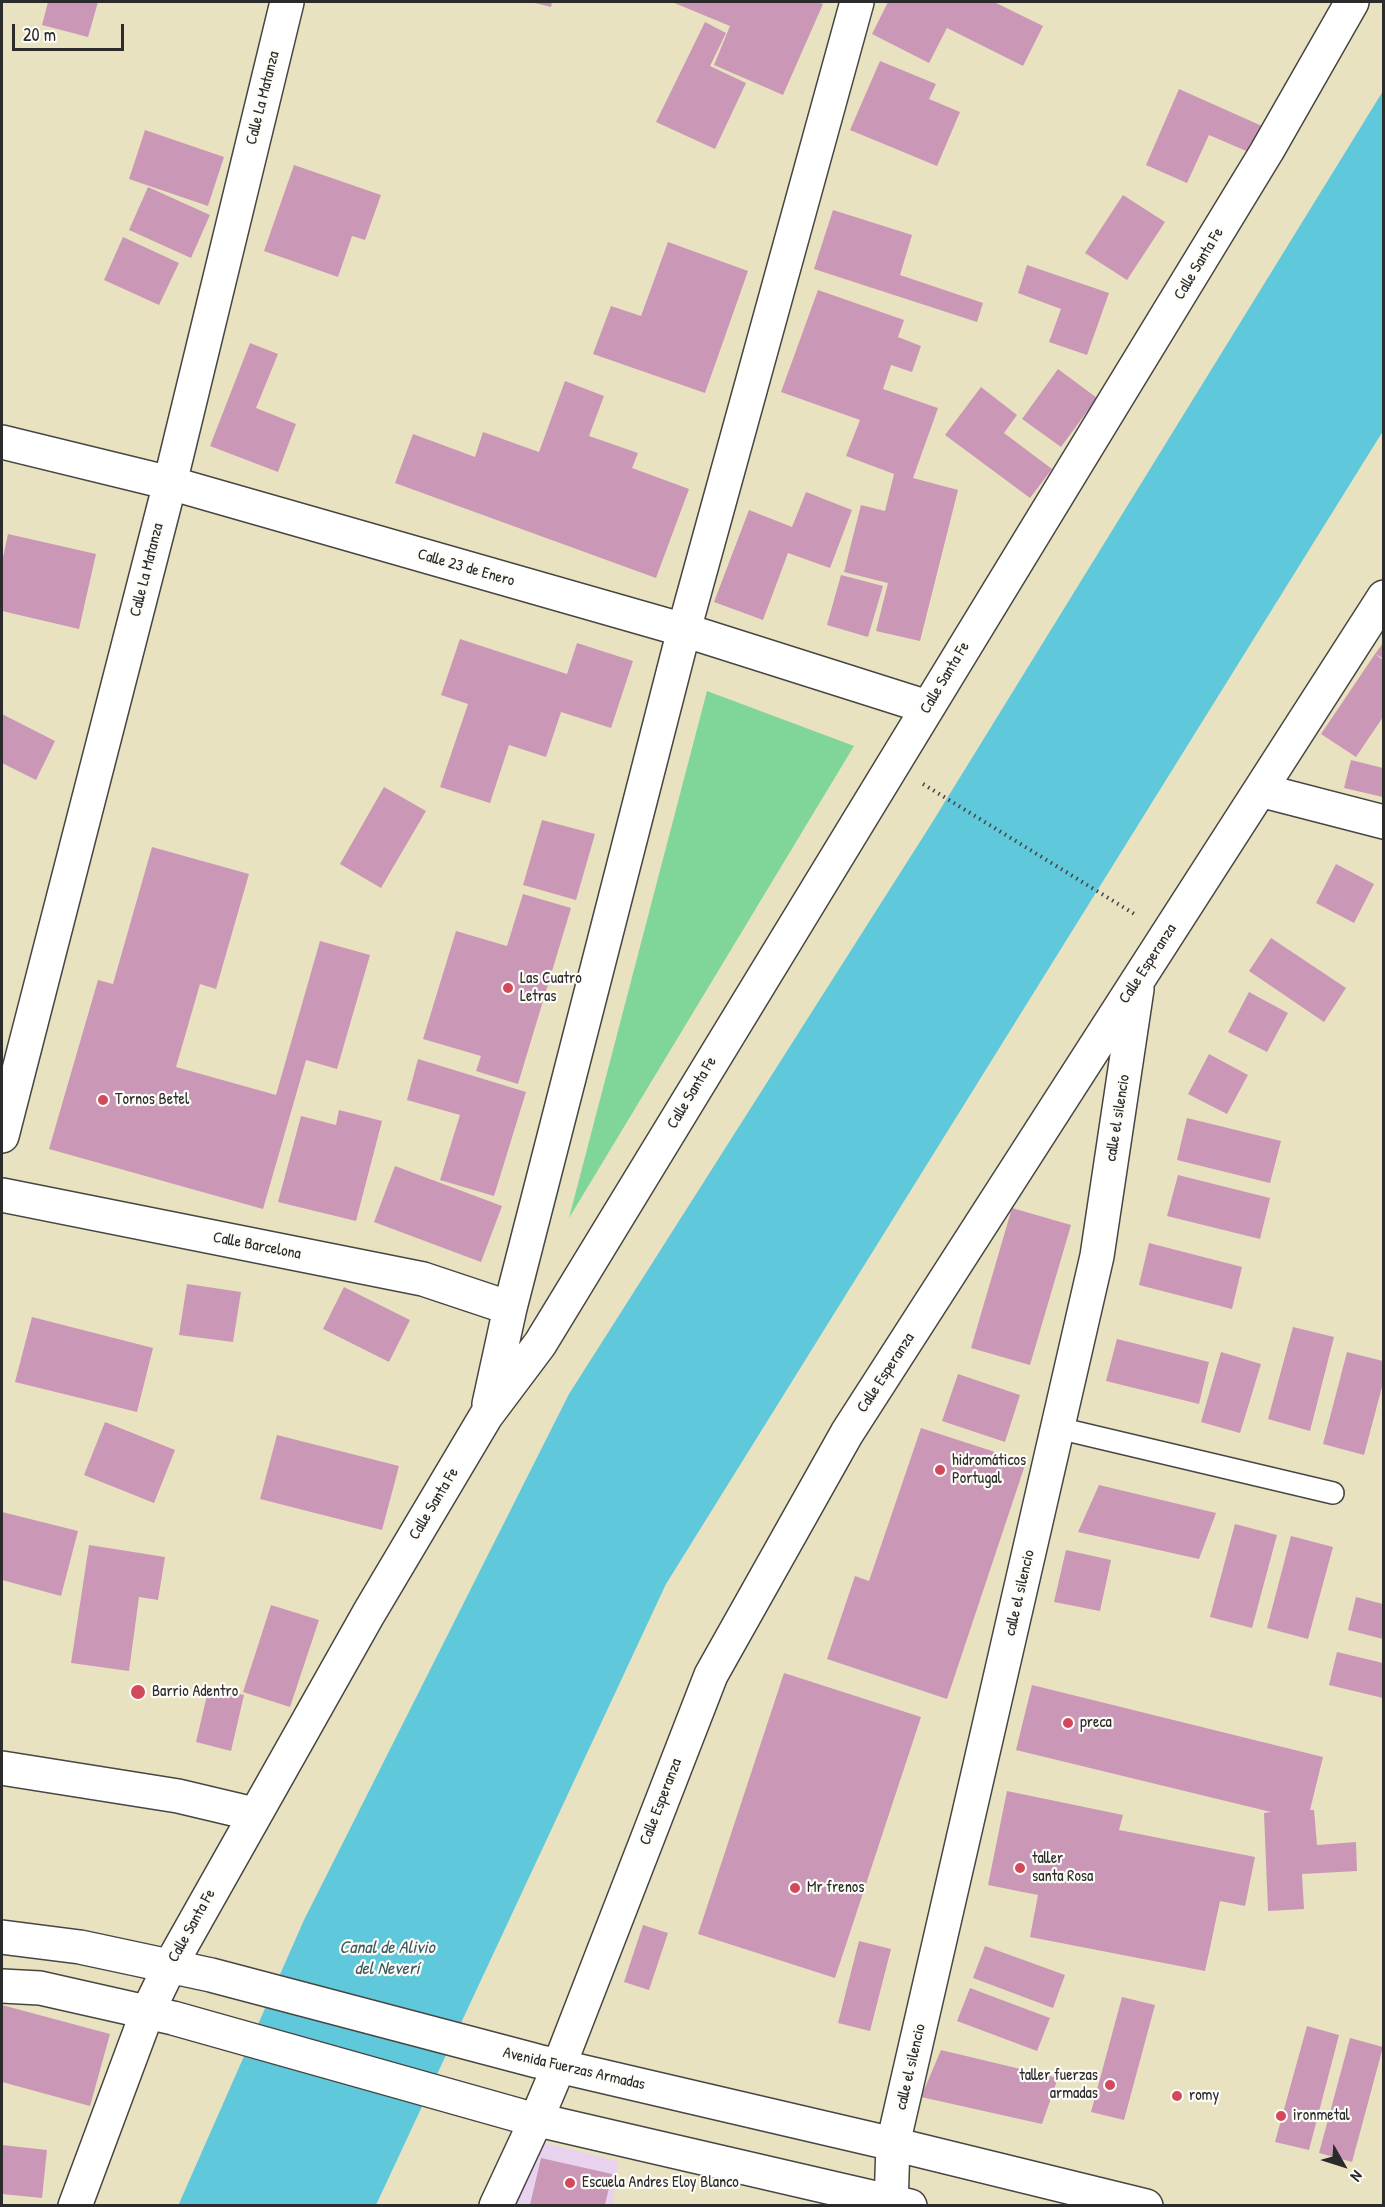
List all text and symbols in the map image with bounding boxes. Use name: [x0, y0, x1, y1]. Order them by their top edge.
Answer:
scale bar: [15, 12, 128, 50]
text: 20 m: [23, 22, 56, 47]
street label: Calle La Matanza: [242, 49, 284, 147]
street label: Calle Santa Fe: [1170, 224, 1228, 304]
street label: Calle La Matanza: [126, 521, 168, 619]
street label: Calle 23 de Enero: [415, 545, 517, 591]
street label: Calle Santa Fe: [916, 638, 974, 718]
street label: Calle Esperanza: [1115, 921, 1181, 1007]
place label: Las Cuatro Letras: [520, 969, 582, 1007]
marker: Las Cuatro Letras: [501, 981, 515, 995]
street label: Calle Santa Fe: [663, 1053, 721, 1133]
street label: calle el silencio: [1102, 1073, 1134, 1163]
place label: Tornos Betel: [115, 1090, 189, 1110]
marker: Tornos Betel: [96, 1093, 110, 1107]
street label: Calle Barcelona: [211, 1228, 303, 1264]
street label: Calle Esperanza: [853, 1330, 919, 1416]
place label: hidromáticos Portugal: [952, 1451, 1026, 1489]
marker: hidromáticos Portugal: [933, 1463, 947, 1477]
street label: Calle Santa Fe: [405, 1464, 463, 1544]
street label: calle el silencio: [1001, 1548, 1039, 1638]
place label: Barrio Adentro: [152, 1682, 238, 1702]
marker: Barrio Adentro: [129, 1683, 147, 1701]
place label: preca: [1080, 1713, 1112, 1733]
marker: preca: [1061, 1716, 1075, 1730]
street label: Calle Esperanza: [636, 1756, 686, 1848]
place label: taller santa Rosa: [1032, 1849, 1093, 1887]
marker: taller santa Rosa: [1013, 1861, 1027, 1875]
place label: Mr frenos: [807, 1878, 864, 1898]
marker: Mr frenos: [788, 1881, 802, 1895]
street label: Calle Santa Fe: [164, 1886, 220, 1966]
water label: Canal de Alivio del Neverí: [339, 1937, 435, 1980]
street label: calle el silencio: [892, 2022, 930, 2112]
street label: Avenida Fuerzas Armadas: [501, 2043, 647, 2095]
place label: taller fuerzas armadas: [1019, 2066, 1098, 2104]
marker: taller fuerzas armadas: [1103, 2078, 1117, 2092]
place label: romy: [1189, 2086, 1219, 2106]
marker: romy: [1170, 2089, 1184, 2103]
place label: ironmetal: [1293, 2106, 1350, 2126]
marker: ironmetal: [1274, 2109, 1288, 2123]
north arrow: [1313, 2135, 1373, 2195]
text: N: [1346, 2166, 1368, 2187]
place label: Escuela Andres Eloy Blanco: [582, 2173, 739, 2193]
marker: Escuela Andres Eloy Blanco: [563, 2176, 577, 2190]

